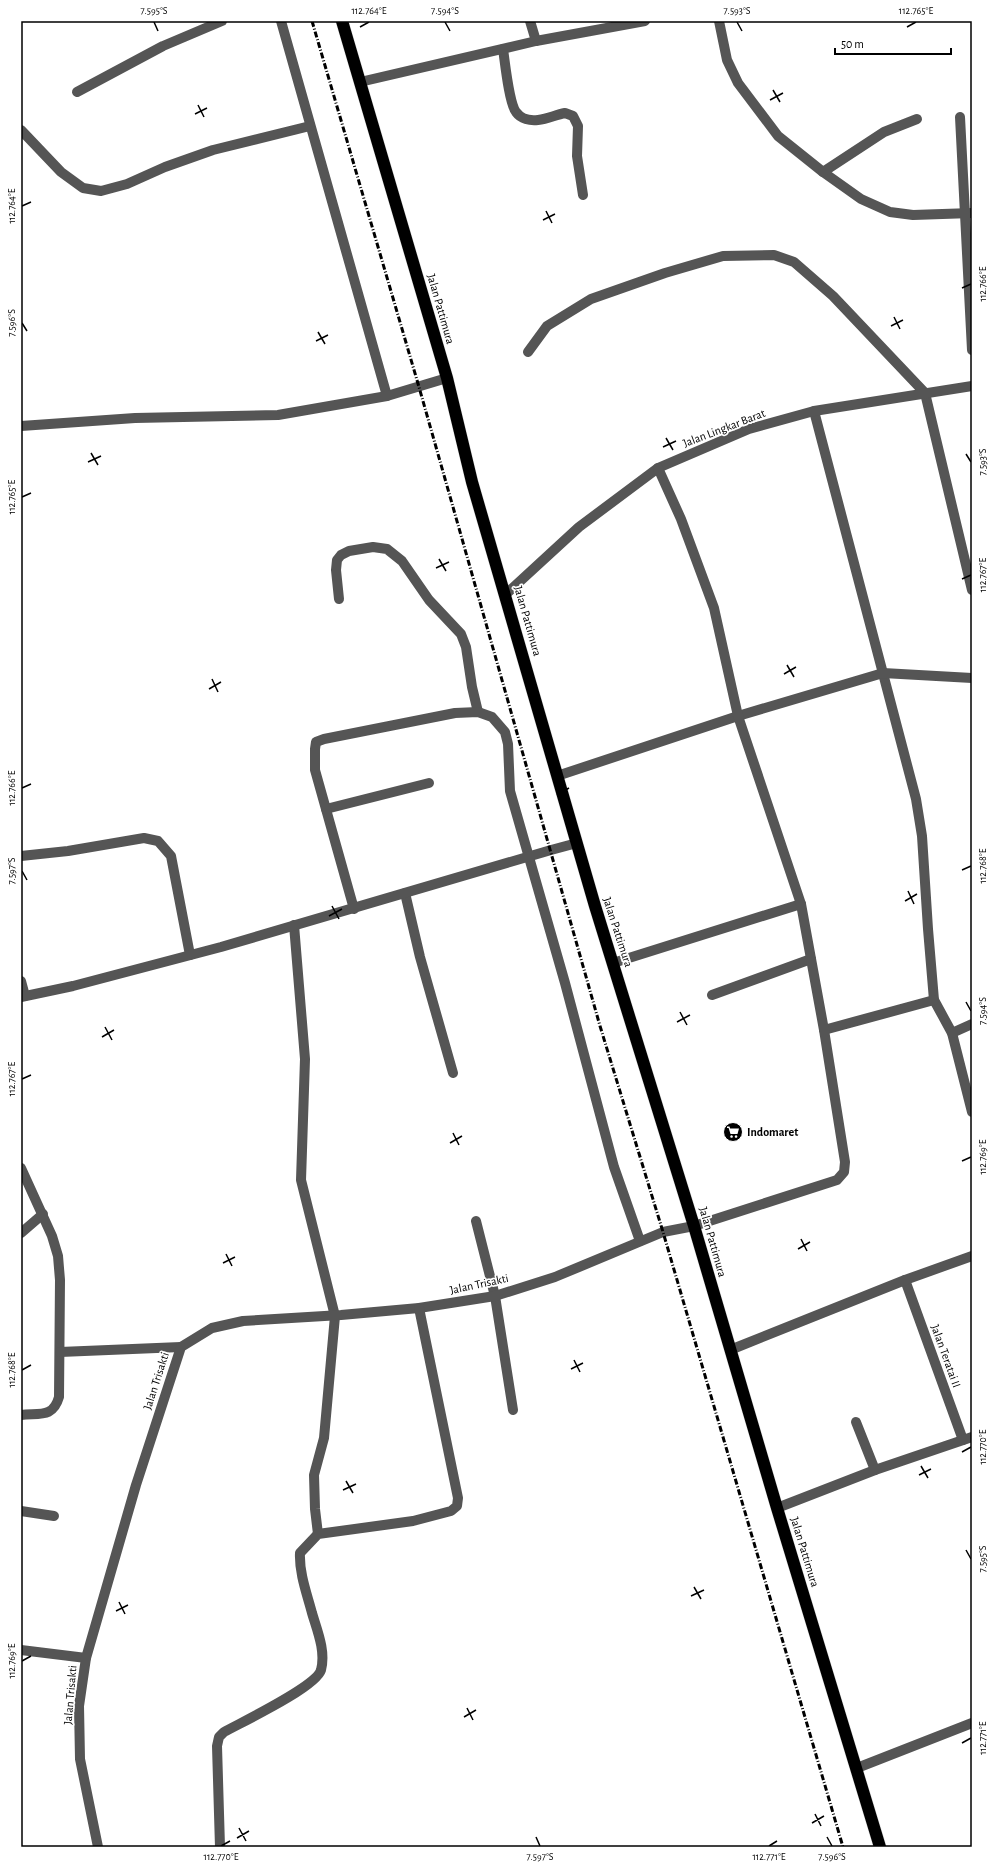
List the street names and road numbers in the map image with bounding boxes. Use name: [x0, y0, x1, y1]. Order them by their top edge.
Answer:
street label: Jalan Pattimura: [425, 272, 457, 346]
street label: Jalan Lingkar Barat: [681, 407, 767, 449]
street label: Jalan Pattimura: [512, 584, 544, 658]
street label: Jalan Pattimura: [601, 896, 635, 969]
street label: Jalan Pattimura: [697, 1205, 729, 1279]
street label: Jalan Trisakti: [449, 1272, 509, 1296]
street label: Jalan Teratai II: [929, 1323, 963, 1389]
street label: Jalan Trisakti: [141, 1351, 171, 1411]
street label: Jalan Pattimura: [789, 1516, 821, 1589]
street label: Jalan Trisakti: [61, 1665, 79, 1725]

